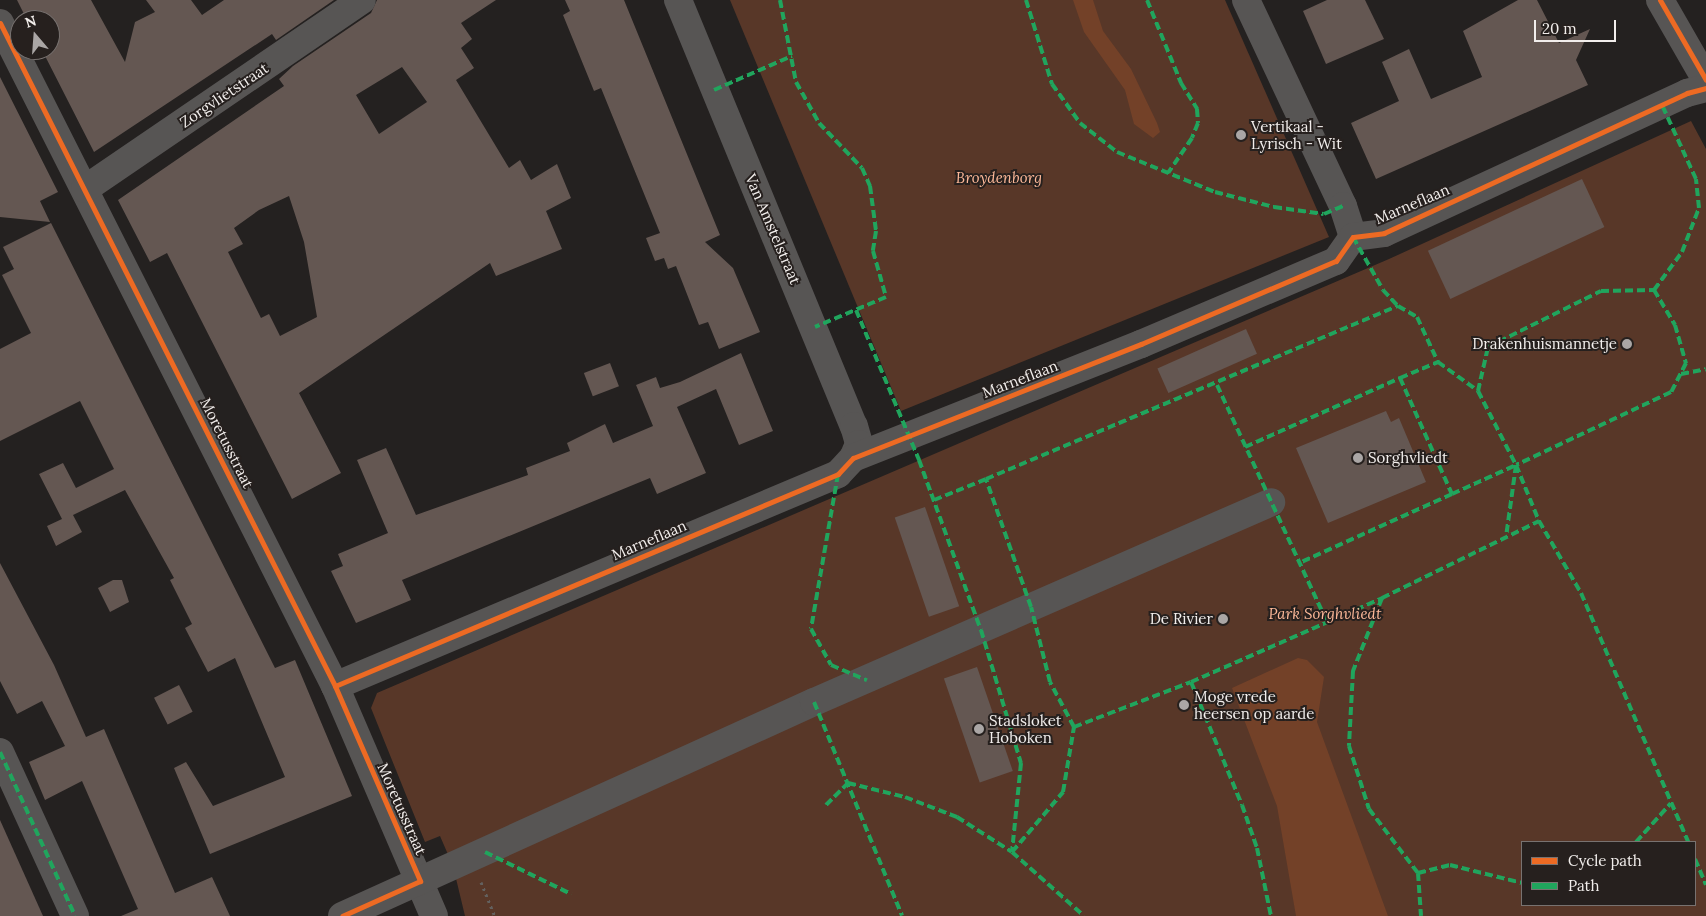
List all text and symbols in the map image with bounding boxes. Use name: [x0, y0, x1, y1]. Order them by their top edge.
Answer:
north arrow: [10, 10, 60, 60]
scale bar: [1536, 10, 1618, 42]
text: N: [23, 11, 39, 32]
text: 20 m: [1542, 19, 1577, 38]
street label: Zorgvlietstraat: [176, 59, 272, 131]
place label: Vertikaal - Lyrisch - Wit: [1251, 117, 1342, 152]
marker: Vertikaal - Lyrisch - Wit: [1235, 129, 1247, 141]
park label: Broydenborg: [956, 169, 1042, 187]
street label: Van Amstelstraat: [742, 171, 804, 287]
street label: Marneflaan: [1372, 180, 1452, 228]
place label: Drakenhuismannetje: [1472, 335, 1617, 353]
marker: Drakenhuismannetje: [1621, 338, 1633, 350]
street label: Marneflaan: [980, 356, 1060, 402]
street label: Moretusstraat: [197, 395, 257, 491]
place label: Sorghvliedt: [1368, 449, 1448, 467]
marker: Sorghvliedt: [1352, 452, 1364, 464]
street label: Marneflaan: [609, 516, 689, 564]
park label: Park Sorghvliedt: [1269, 605, 1381, 623]
place label: De Rivier: [1150, 610, 1213, 628]
marker: De Rivier: [1217, 613, 1229, 625]
place label: Moge vrede heersen op aarde: [1194, 687, 1314, 722]
marker: Moge vrede heersen op aarde: [1178, 699, 1190, 711]
place label: Stadsloket Hoboken: [989, 711, 1062, 746]
marker: Stadsloket Hoboken: [973, 723, 985, 735]
street label: Moretusstraat: [374, 760, 430, 858]
legend: [1521, 841, 1696, 906]
text: Cycle path: [1568, 851, 1642, 870]
text: Path: [1568, 876, 1599, 895]

